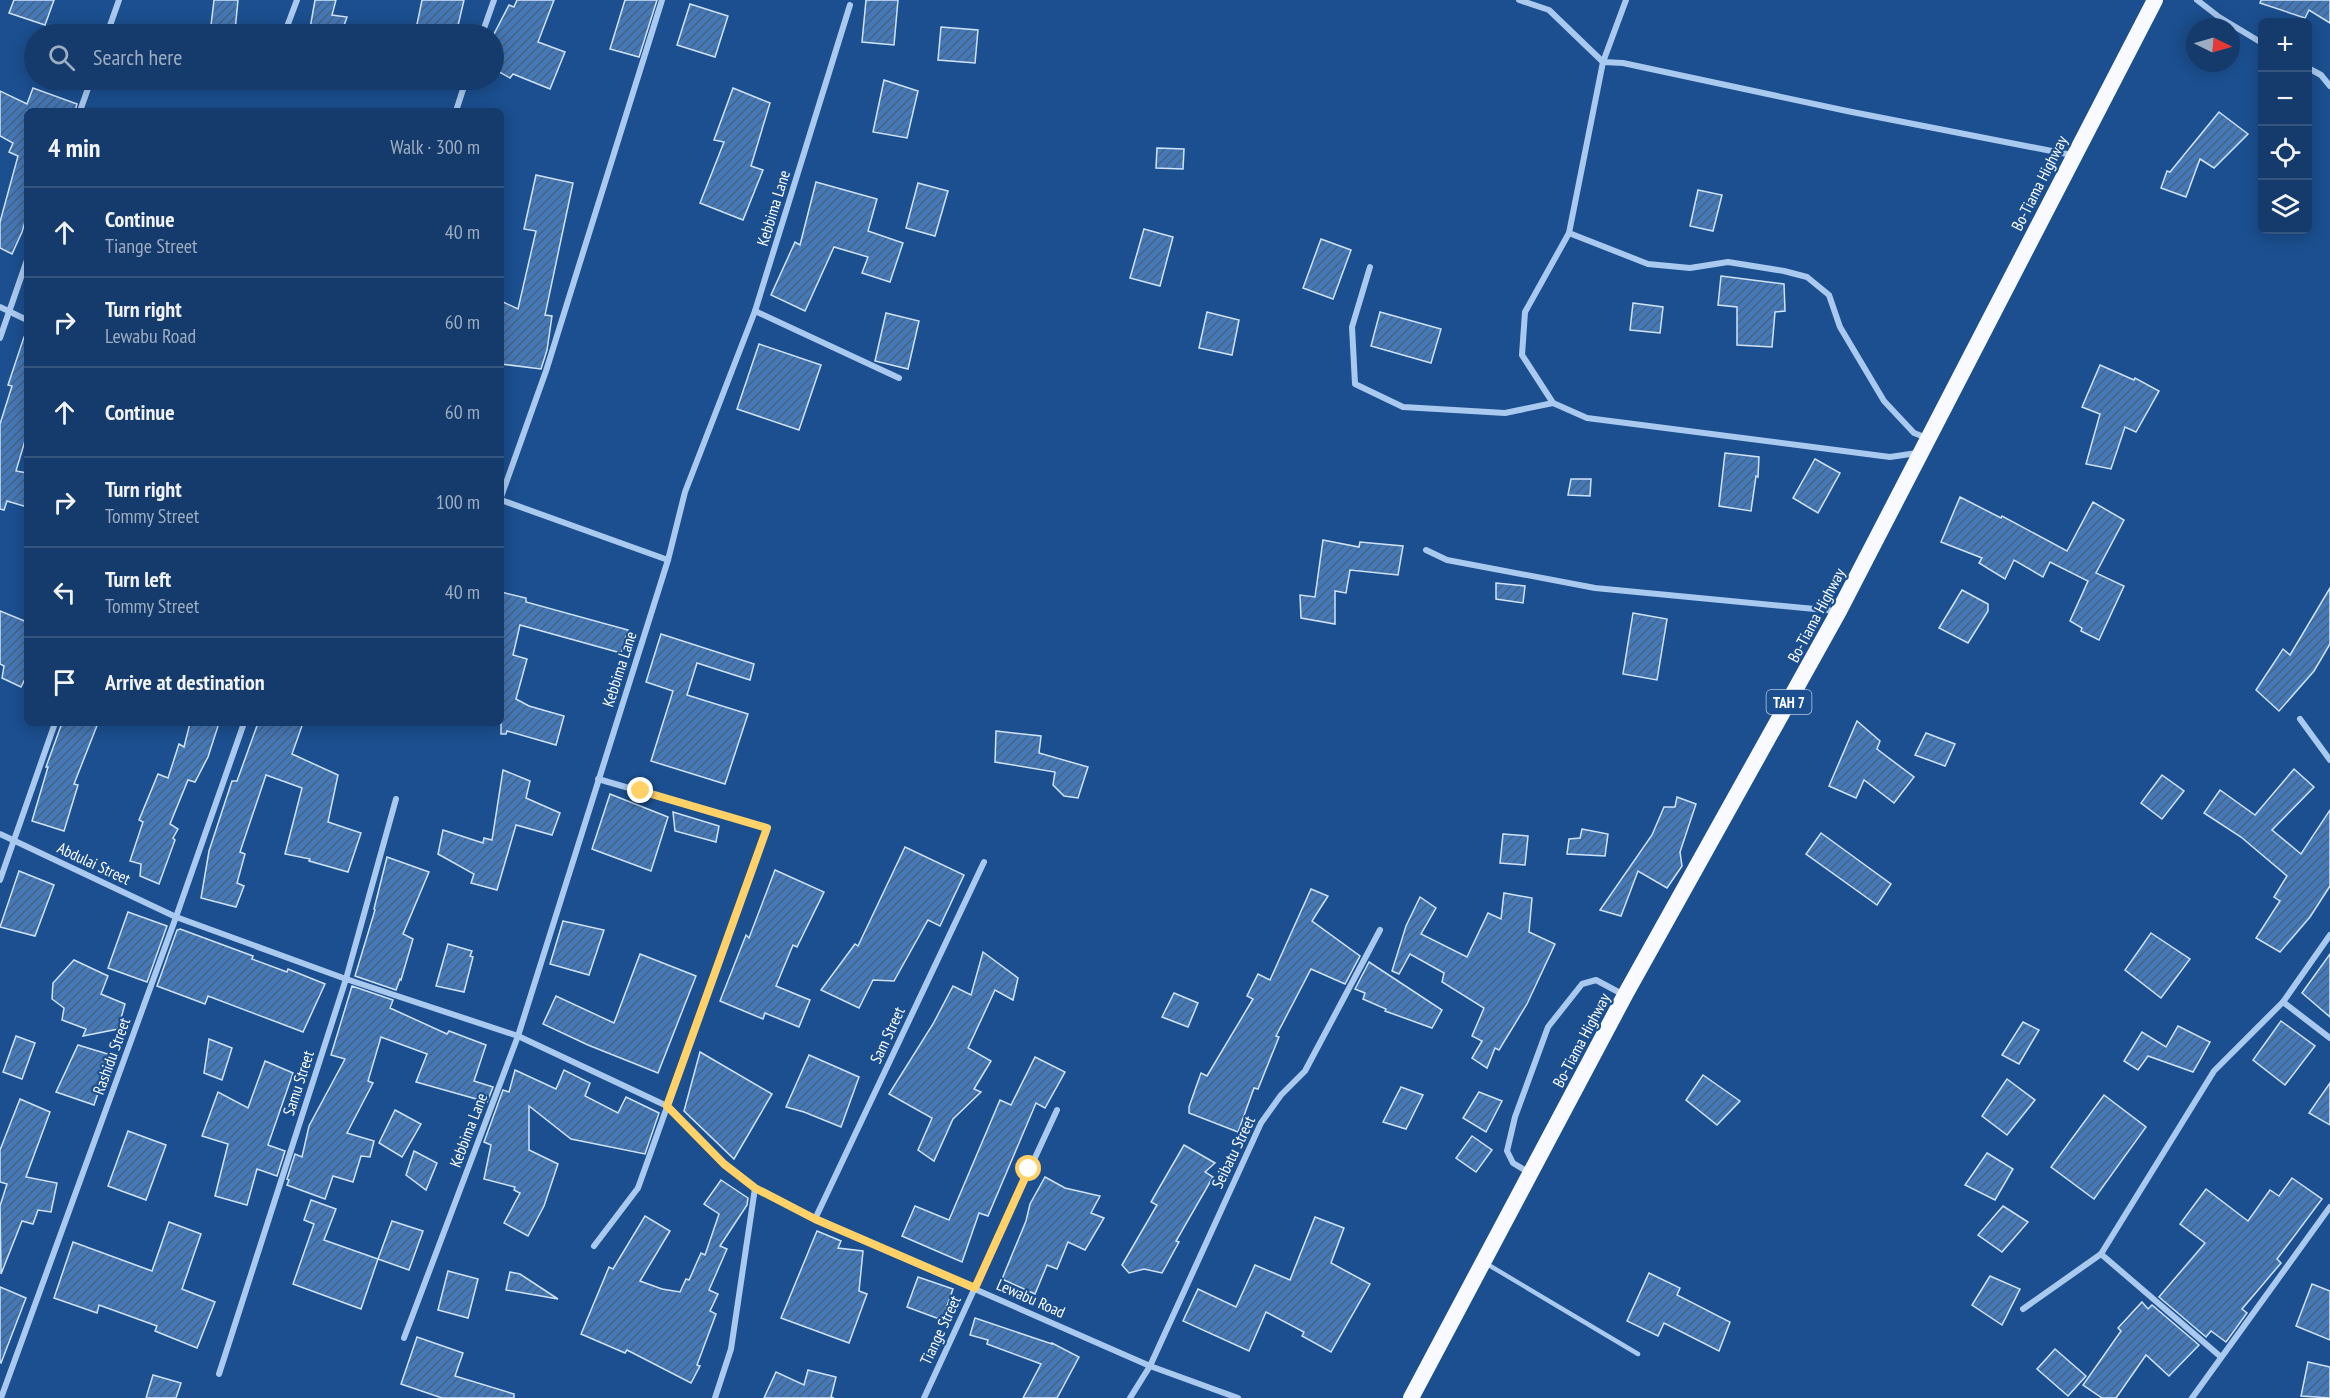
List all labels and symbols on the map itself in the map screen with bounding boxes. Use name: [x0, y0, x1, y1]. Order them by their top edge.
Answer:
north arrow: [2186, 18, 2240, 72]
street label: Bo-Tiama Highway: [2007, 132, 2071, 234]
street label: Kebbima Lane: [752, 168, 794, 248]
street label: Bo-Tiama Highway: [1783, 564, 1849, 666]
street label: Kebbima Lane: [597, 629, 641, 709]
road number: TAH 7: [1766, 690, 1812, 714]
route end: [627, 777, 653, 803]
street label: Abdulai Street: [54, 837, 134, 889]
street label: Bo-Tiama Highway: [1548, 989, 1614, 1091]
street label: Sam Street: [865, 1003, 909, 1067]
street label: Rashidu Street: [88, 1014, 134, 1097]
street label: Samu Street: [278, 1047, 318, 1118]
street label: Kebbima Lane: [445, 1090, 491, 1170]
street label: Seibatu Street: [1207, 1112, 1259, 1191]
route start: [1015, 1155, 1041, 1181]
street label: Lewabu Road: [994, 1274, 1068, 1322]
street label: Tiange Street: [915, 1292, 965, 1368]

